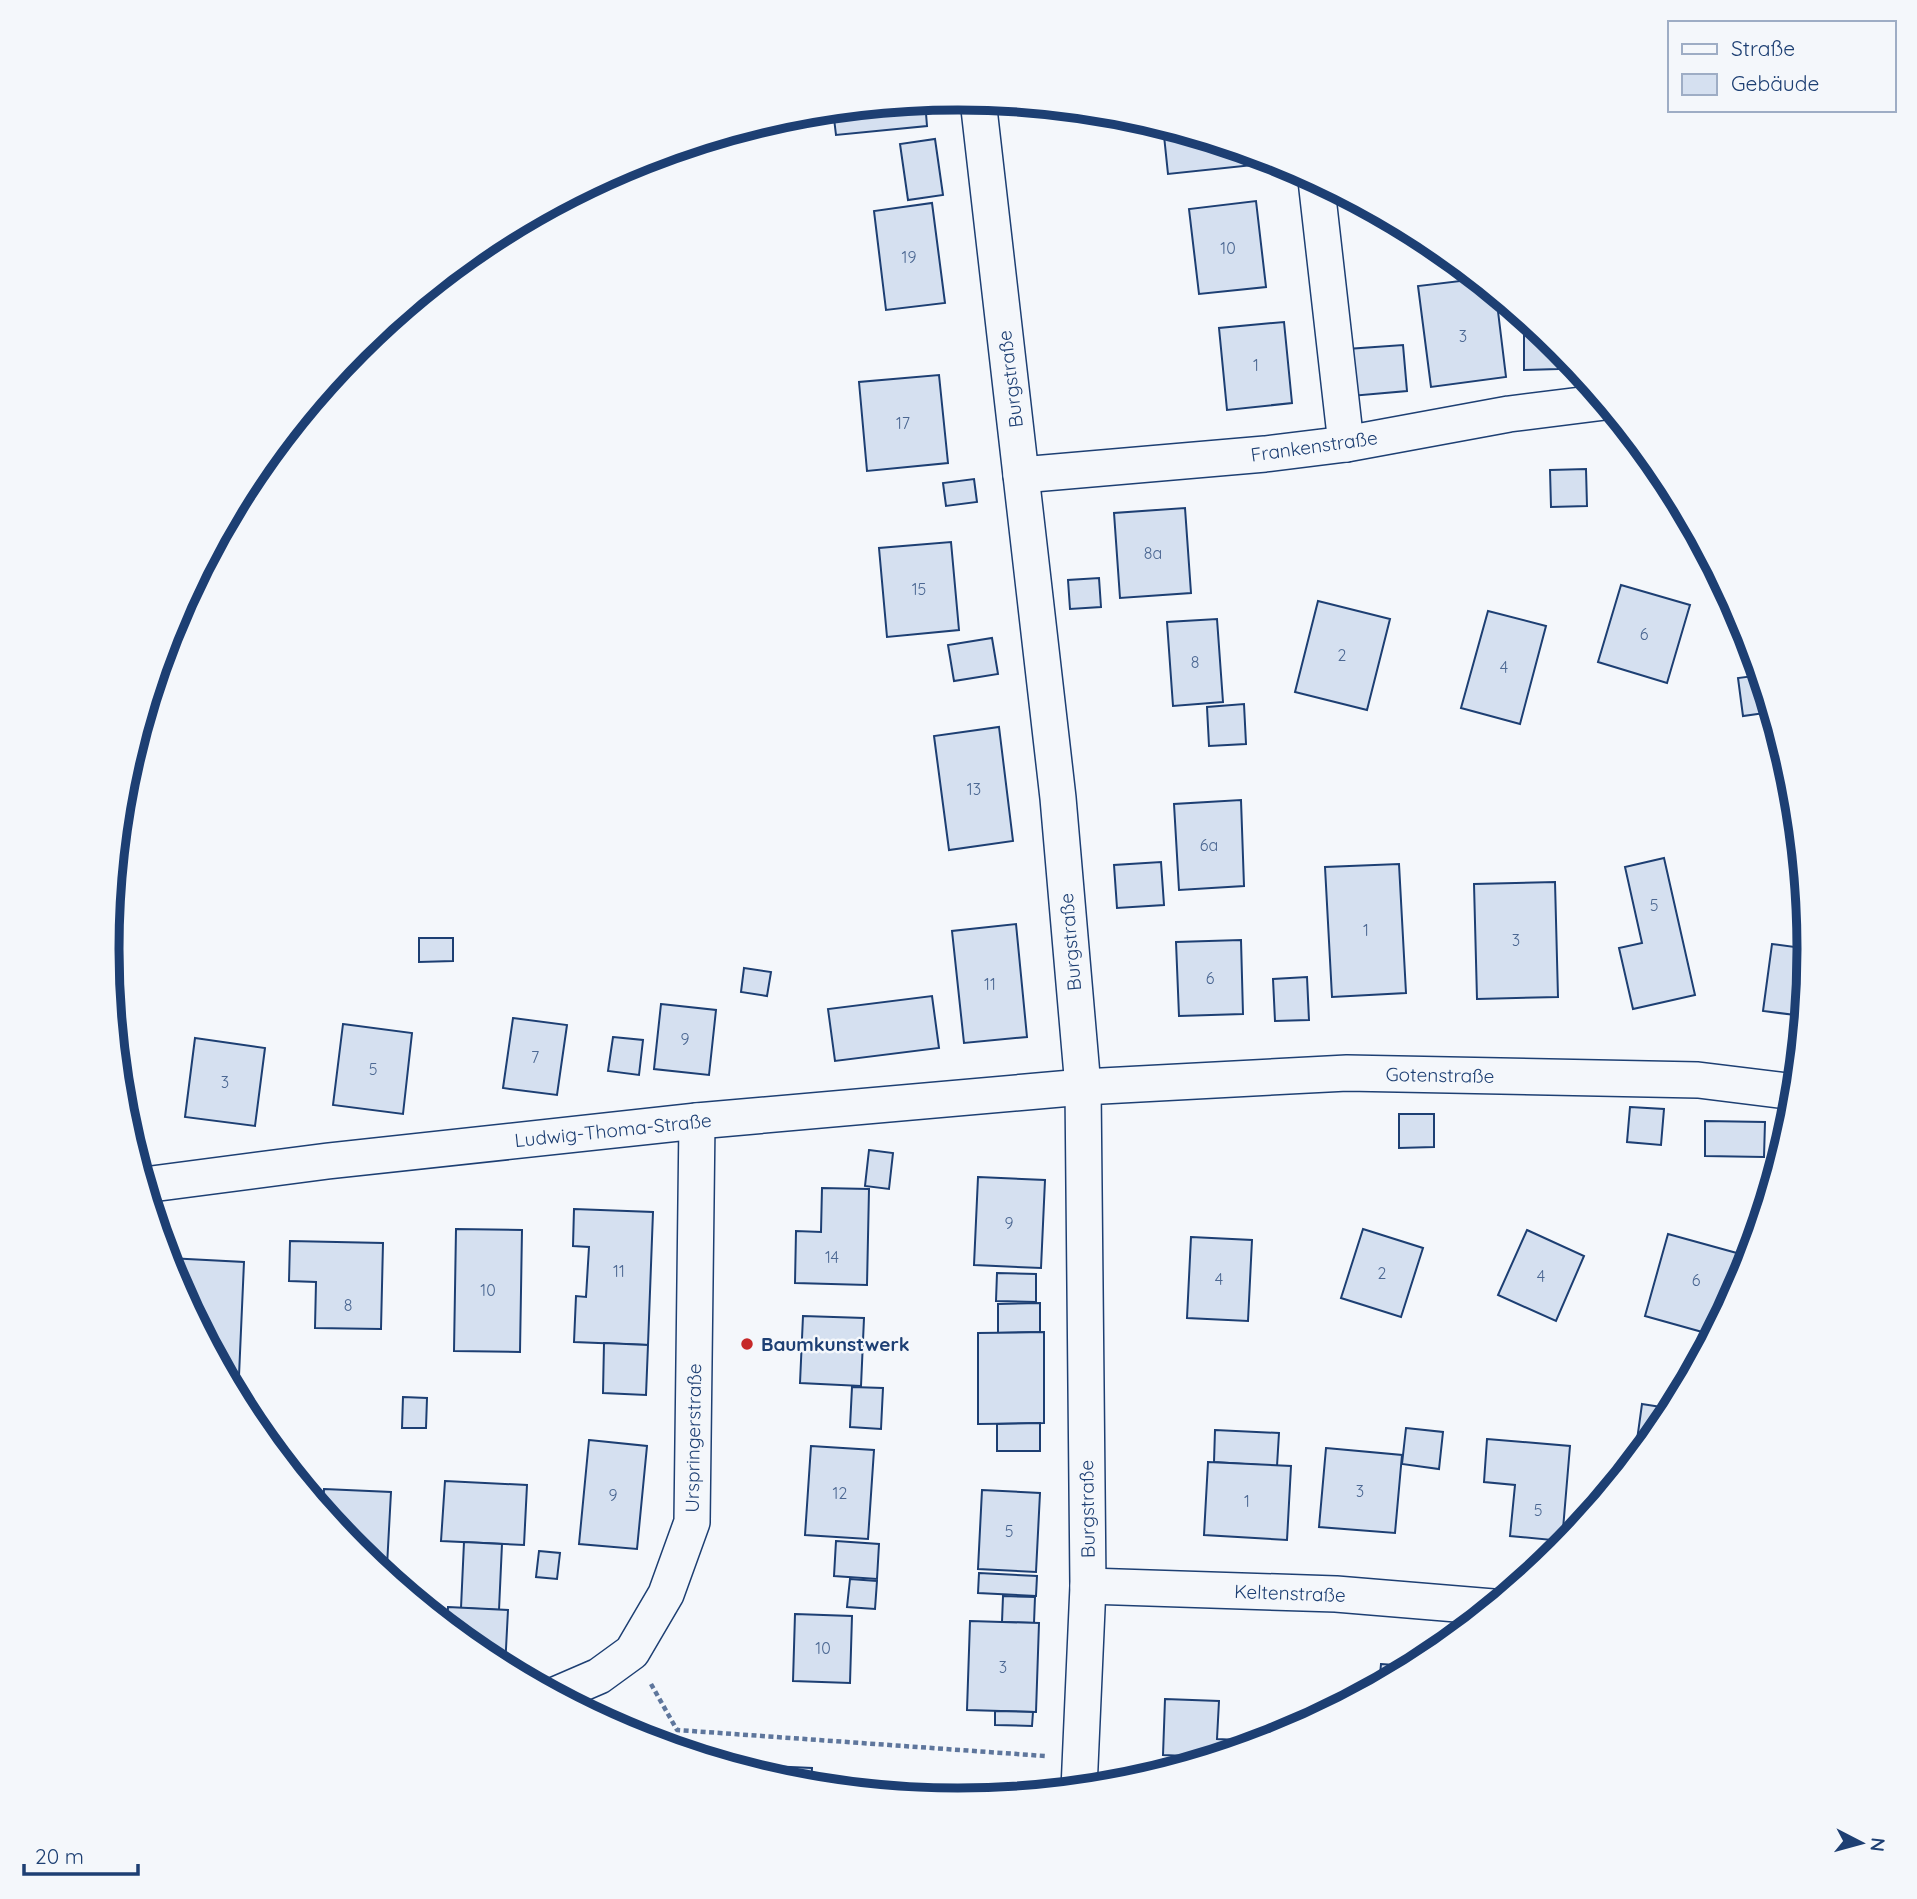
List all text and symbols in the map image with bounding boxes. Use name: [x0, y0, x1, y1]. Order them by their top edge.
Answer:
legend: [1668, 21, 1896, 112]
text: Straße: [1731, 35, 1795, 61]
text: Gebäude: [1731, 70, 1819, 96]
house number: 10: [1220, 238, 1236, 258]
house number: 19: [902, 247, 916, 267]
house number: 3: [1459, 326, 1467, 346]
street label: Burgstraße: [992, 329, 1028, 429]
house number: 1: [1253, 355, 1259, 375]
house number: 17: [896, 413, 910, 433]
street label: Frankenstraße: [1249, 425, 1379, 467]
house number: 8a: [1144, 543, 1162, 563]
house number: 15: [912, 579, 926, 599]
house number: 6: [1640, 624, 1649, 644]
house number: 2: [1338, 645, 1347, 665]
house number: 8: [1191, 652, 1199, 672]
house number: 4: [1500, 657, 1508, 677]
house number: 13: [967, 779, 981, 799]
house number: 6a: [1200, 835, 1218, 855]
street label: Burgstraße: [1054, 892, 1086, 992]
house number: 5: [1650, 895, 1658, 915]
house number: 1: [1363, 920, 1369, 940]
house number: 3: [1512, 930, 1520, 950]
house number: 6: [1206, 968, 1215, 988]
house number: 11: [984, 974, 996, 994]
house number: 9: [681, 1029, 690, 1049]
house number: 7: [531, 1047, 539, 1067]
house number: 5: [369, 1059, 377, 1079]
street label: Gotenstraße: [1385, 1062, 1495, 1088]
house number: 3: [221, 1072, 229, 1092]
street label: Ludwig-Thoma-Straße: [513, 1108, 713, 1152]
house number: 9: [1005, 1213, 1014, 1233]
house number: 14: [825, 1247, 839, 1267]
house number: 11: [613, 1261, 625, 1281]
house number: 2: [1378, 1263, 1387, 1283]
house number: 4: [1537, 1266, 1545, 1286]
house number: 4: [1215, 1269, 1223, 1289]
house number: 6: [1692, 1270, 1701, 1290]
house number: 10: [480, 1280, 496, 1300]
house number: 8: [344, 1295, 352, 1315]
place label: Baumkunstwerk: [761, 1332, 910, 1356]
marker: Baumkunstwerk: [739, 1336, 755, 1352]
street label: Urspringerstraße: [680, 1363, 706, 1513]
street label: Burgstraße: [1074, 1460, 1100, 1558]
house number: 3: [1356, 1481, 1364, 1501]
house number: 12: [833, 1483, 848, 1503]
house number: 9: [609, 1485, 618, 1505]
house number: 1: [1244, 1491, 1250, 1511]
house number: 5: [1534, 1500, 1542, 1520]
house number: 5: [1005, 1521, 1013, 1541]
street label: Keltenstraße: [1234, 1579, 1346, 1607]
house number: 10: [815, 1638, 831, 1658]
house number: 3: [999, 1657, 1007, 1677]
north arrow: [1826, 1808, 1896, 1878]
scale bar: [24, 1832, 138, 1876]
text: N: [1865, 1837, 1891, 1853]
text: 20 m: [35, 1843, 84, 1869]

